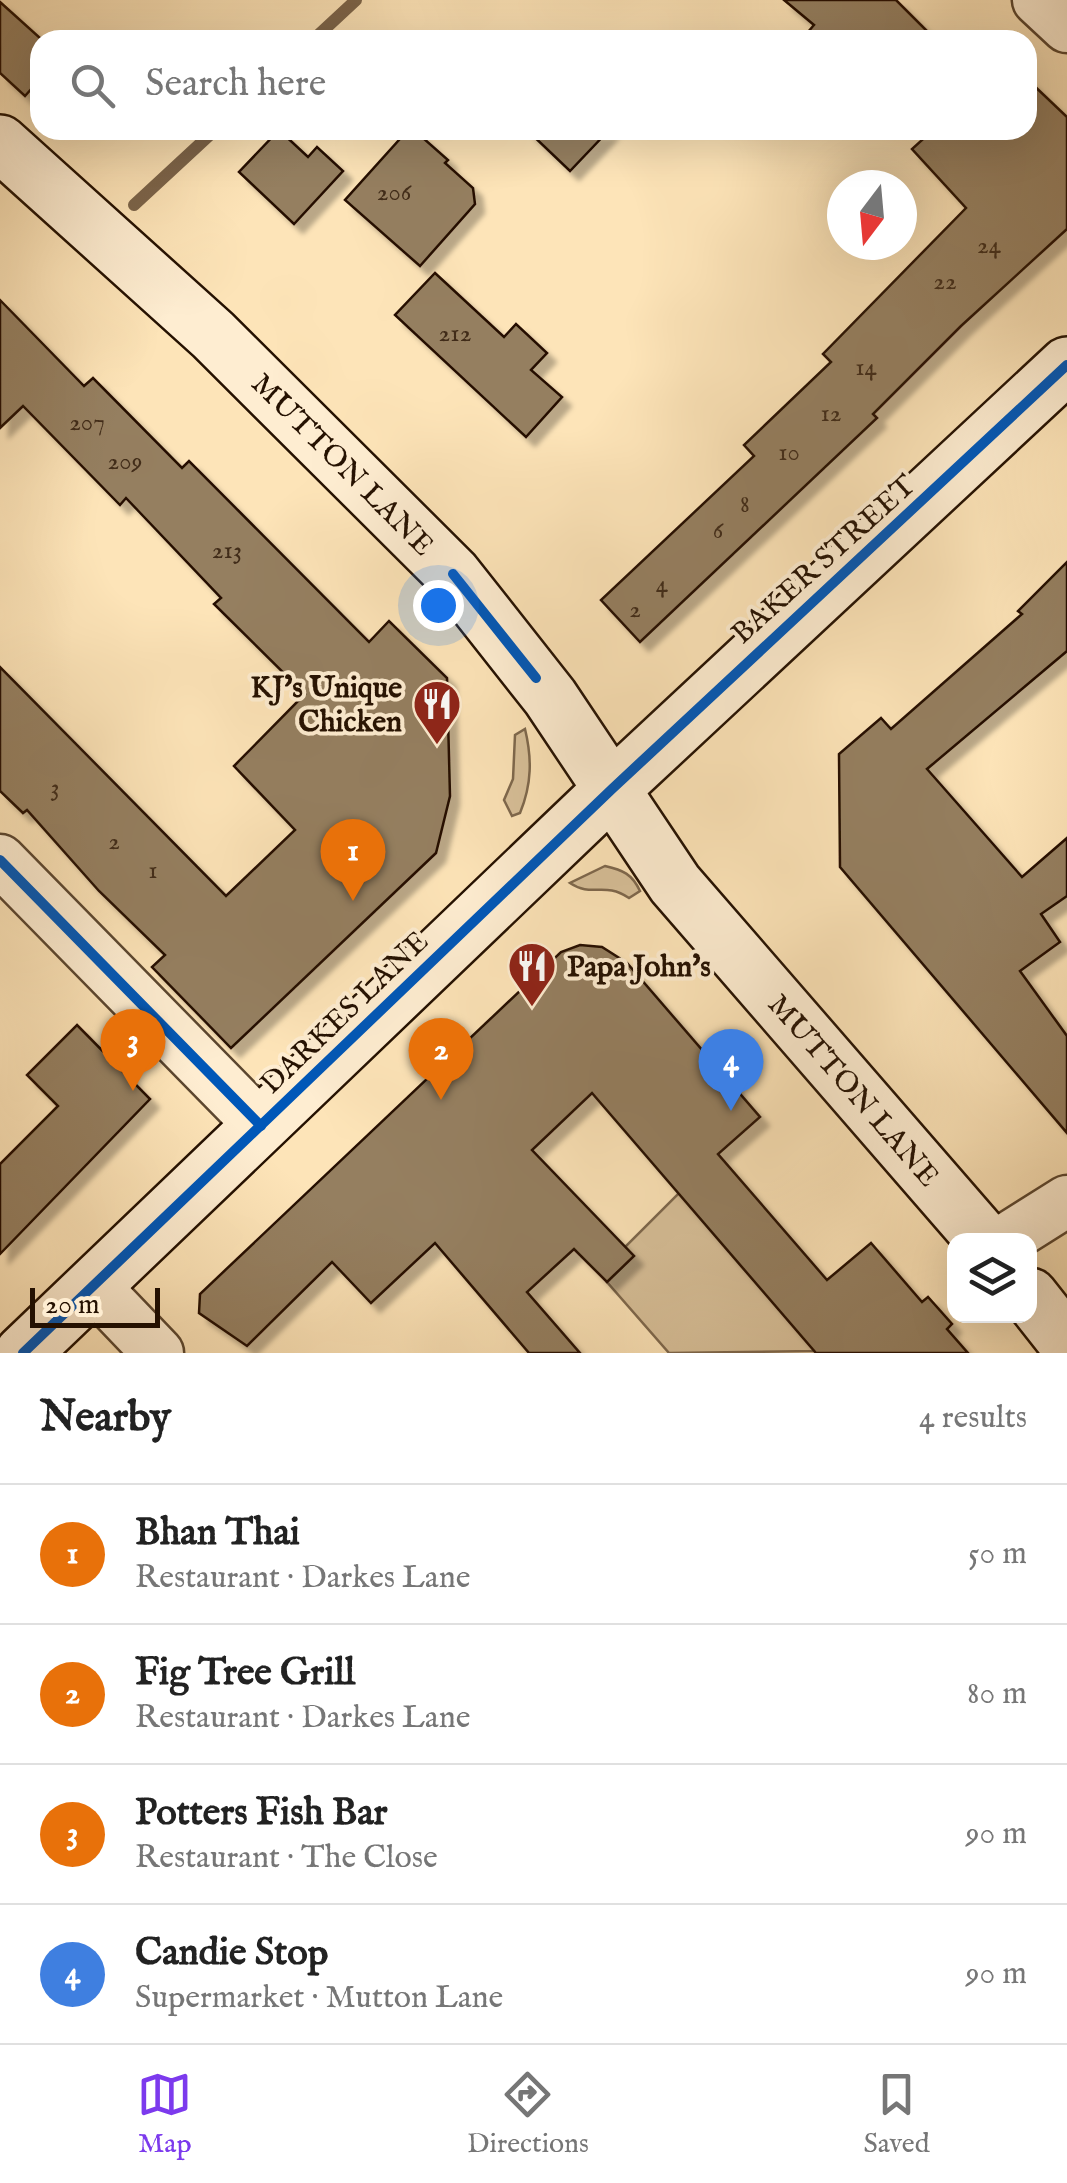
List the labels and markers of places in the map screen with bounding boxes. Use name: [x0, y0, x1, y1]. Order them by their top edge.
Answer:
place label: KJ's Unique Chicken: [250, 670, 402, 742]
restaurant icon: KJ's Unique Chicken: [411, 678, 463, 746]
pin: 1: [320, 818, 386, 901]
restaurant icon: Papa John's: [506, 940, 558, 1008]
place label: Papa John's: [567, 949, 711, 987]
pin: 3: [100, 1008, 166, 1091]
pin: 2: [408, 1018, 474, 1100]
pin: 4: [698, 1028, 764, 1111]

